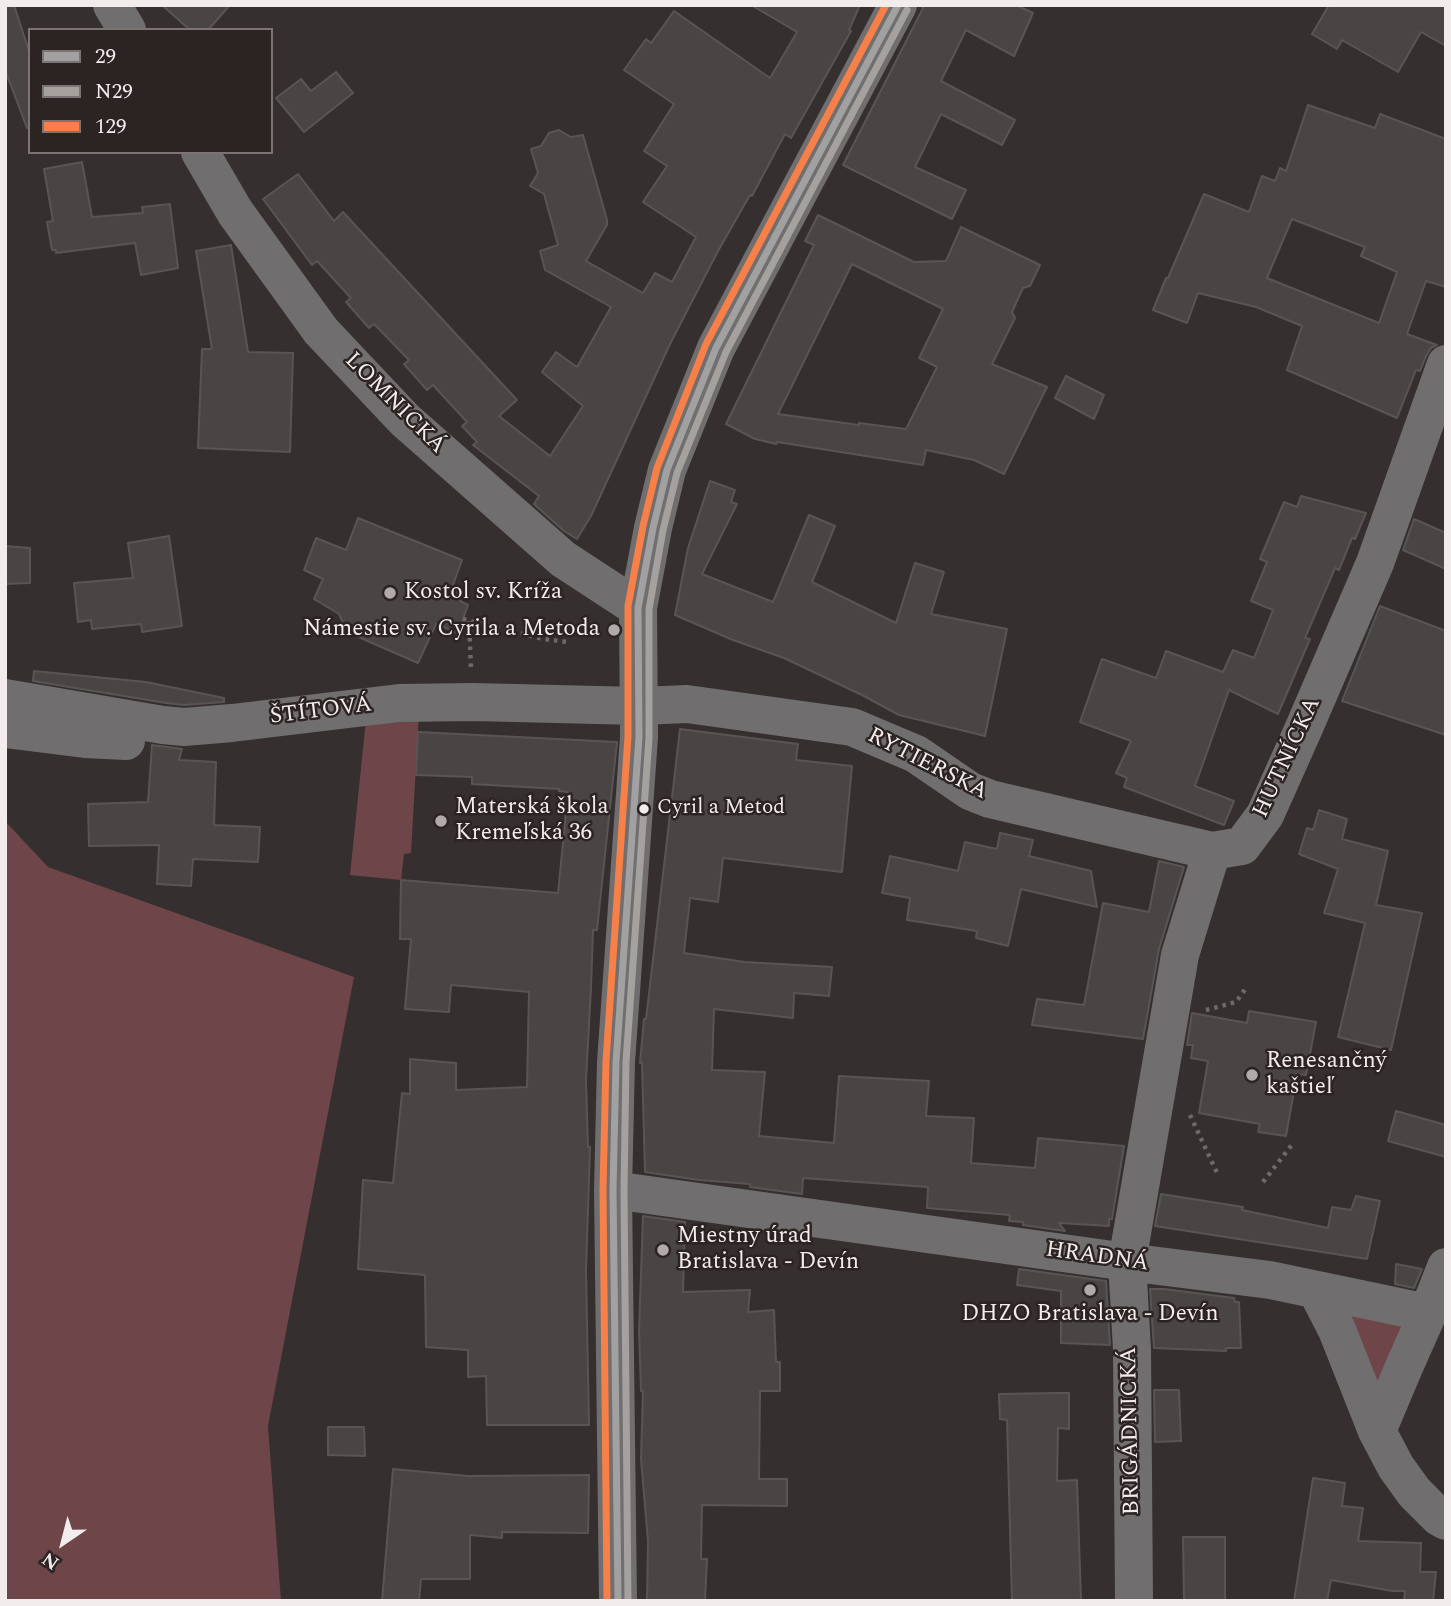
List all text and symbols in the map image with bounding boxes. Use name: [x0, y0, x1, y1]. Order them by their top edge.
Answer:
legend: [28, 28, 273, 154]
text: 29: [95, 41, 116, 73]
text: N29: [95, 76, 133, 108]
text: 129: [95, 111, 127, 143]
street label: LOMNICKÁ: [338, 348, 450, 460]
place label: Kostol sv. Kríža: [404, 579, 562, 607]
marker: Kostol sv. Kríža: [382, 585, 398, 601]
place label: Námestie sv. Cyrila a Metoda: [303, 616, 600, 644]
marker: Námestie sv. Cyrila a Metoda: [606, 622, 622, 638]
street label: ŠTÍTOVÁ: [268, 692, 374, 732]
street label: HUTNÍCKA: [1248, 693, 1328, 823]
street label: RYTIERSKA: [862, 723, 992, 807]
place label: Materská škola Kremeľská 36: [455, 794, 609, 848]
place label: Cyril a Metod: [657, 796, 785, 822]
marker: Cyril a Metod: [637, 802, 651, 816]
marker: Materská škola Kremeľská 36: [433, 813, 449, 829]
place label: Renesančný kaštieľ: [1266, 1048, 1387, 1102]
marker: Renesančný kaštieľ: [1244, 1067, 1260, 1083]
place label: Miestny úrad Bratislava - Devín: [677, 1223, 859, 1277]
street label: HRADNÁ: [1044, 1237, 1150, 1279]
marker: Miestny úrad Bratislava - Devín: [655, 1242, 671, 1258]
marker: DHZO Bratislava - Devín: [1082, 1282, 1098, 1298]
place label: DHZO Bratislava - Devín: [961, 1301, 1219, 1329]
street label: BRIGÁDNICKÁ: [1117, 1347, 1147, 1515]
north arrow: [28, 1508, 98, 1578]
text: N: [36, 1544, 65, 1577]

